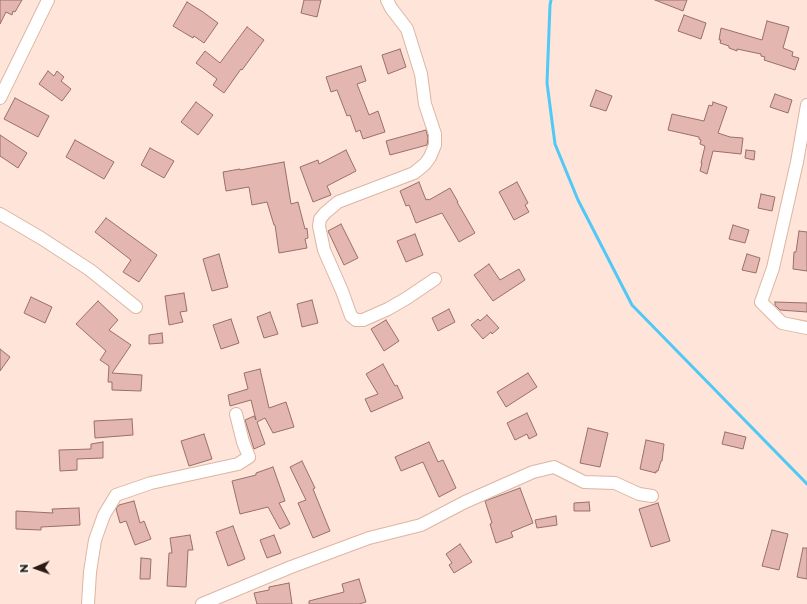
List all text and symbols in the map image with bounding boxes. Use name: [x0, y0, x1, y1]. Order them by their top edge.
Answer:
north arrow: [16, 548, 56, 588]
text: N: [17, 564, 31, 573]

